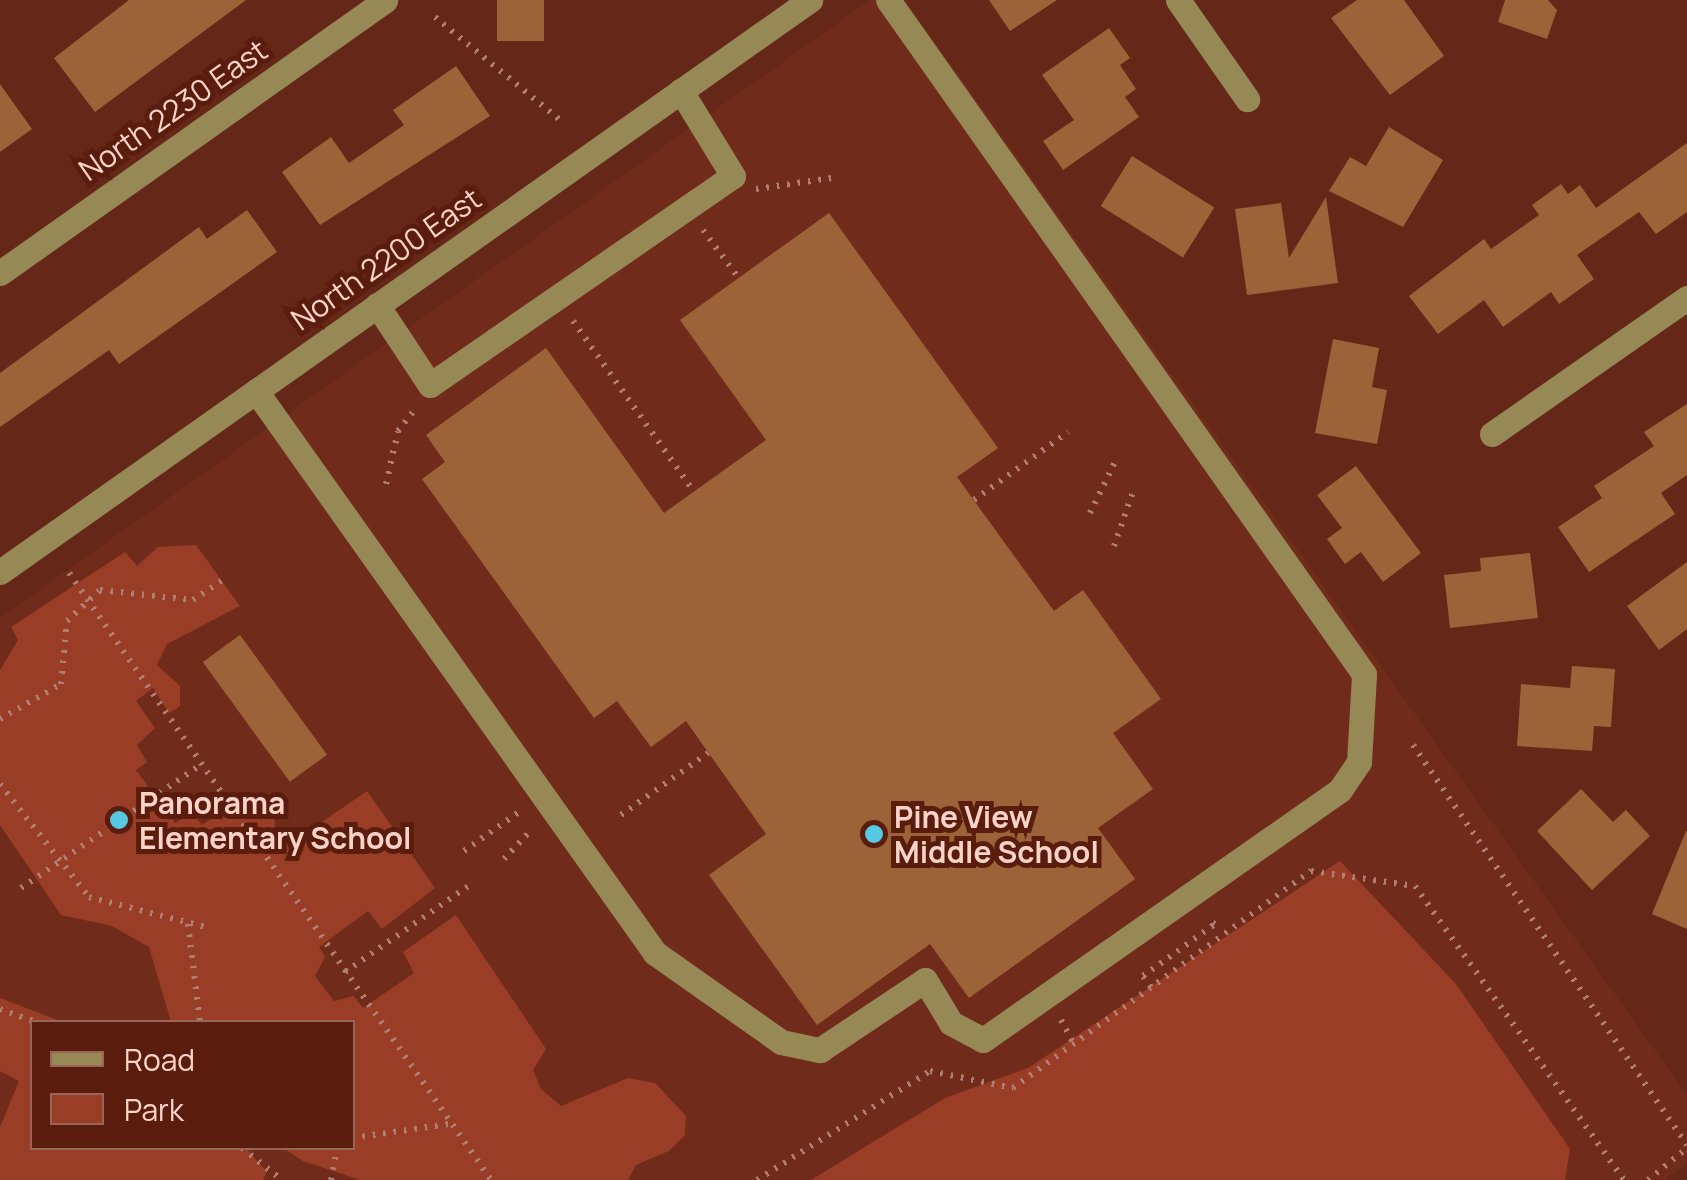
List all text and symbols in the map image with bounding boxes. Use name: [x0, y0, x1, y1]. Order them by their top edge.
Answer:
street label: North 2230 East: [72, 32, 274, 188]
street label: North 2200 East: [284, 180, 488, 338]
place label: Panorama Elementary School: [139, 785, 411, 856]
place label: Pine View Middle School: [894, 799, 1099, 870]
marker: Panorama Elementary School: [108, 809, 130, 831]
marker: Pine View Middle School: [863, 823, 885, 845]
legend: [30, 1020, 355, 1150]
text: Road: [124, 1039, 195, 1080]
text: Park: [124, 1089, 184, 1130]

